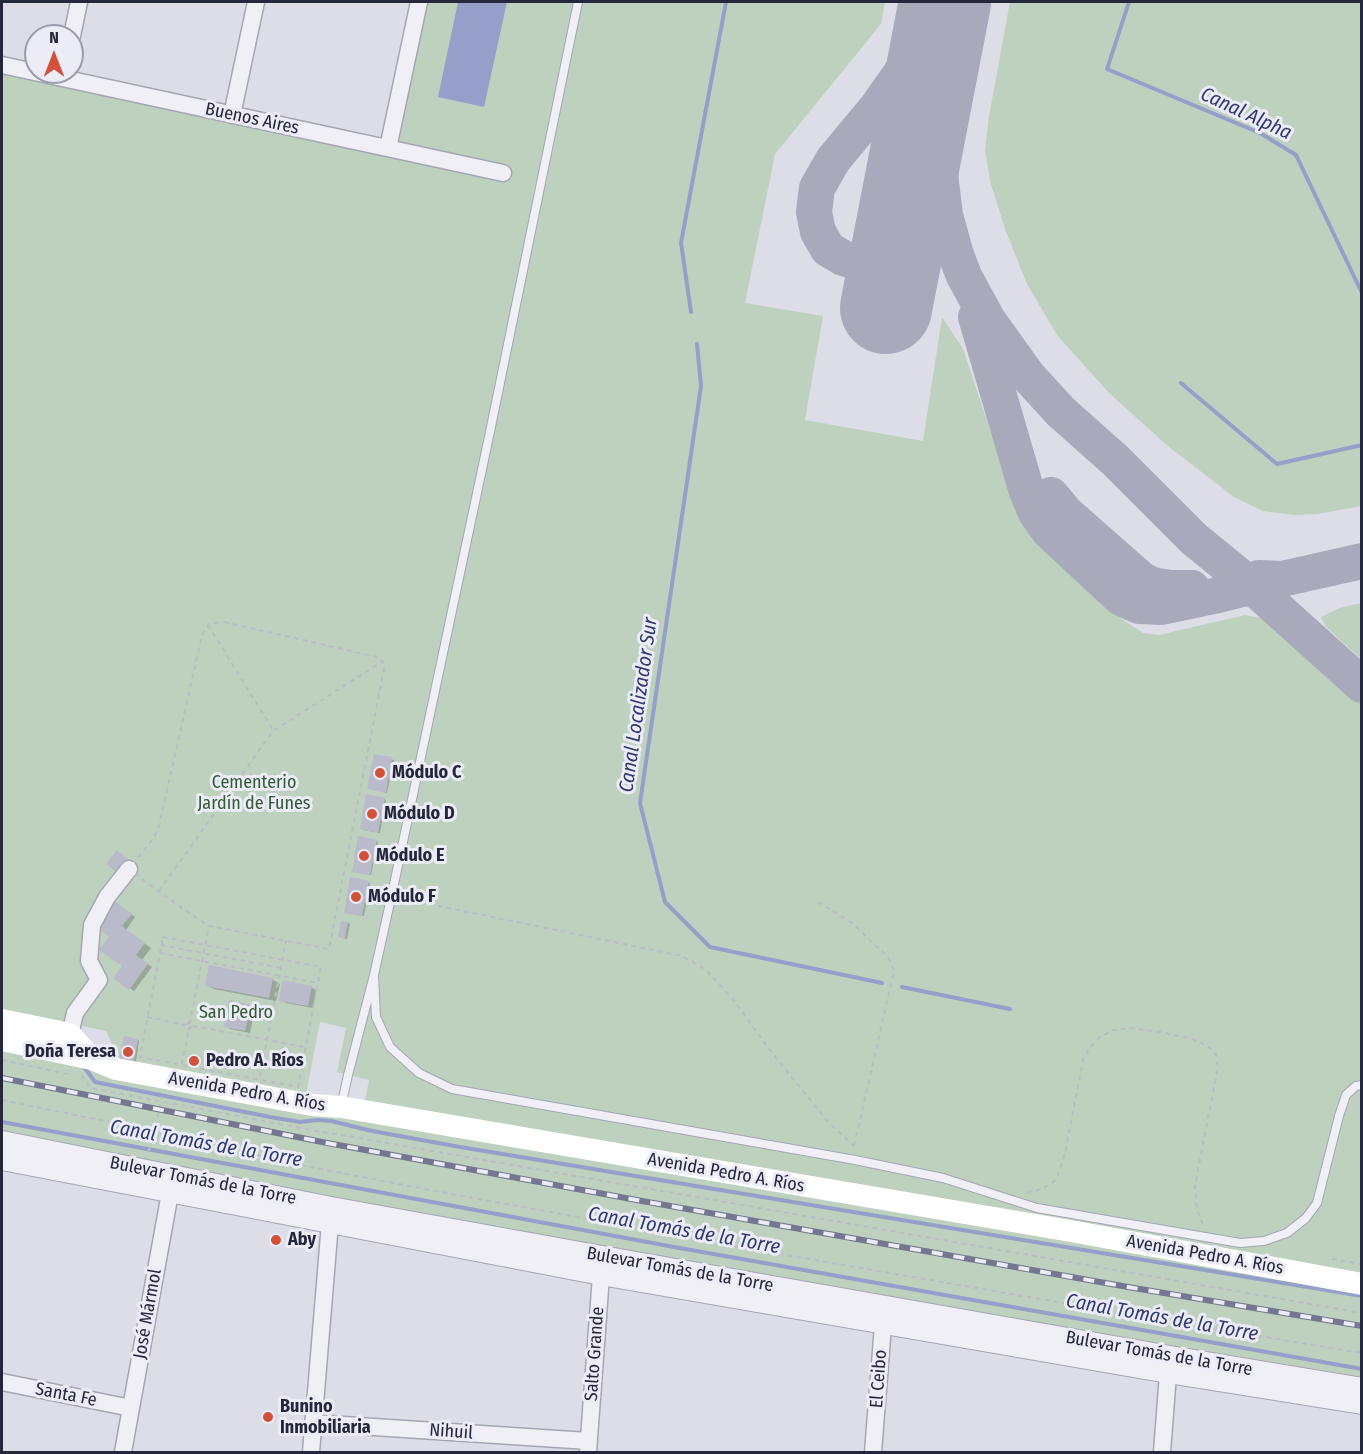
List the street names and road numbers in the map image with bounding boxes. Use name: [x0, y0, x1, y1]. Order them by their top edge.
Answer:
street label: Buenos Aires: [203, 99, 301, 139]
street label: Avenida Pedro A. Ríos: [167, 1068, 327, 1116]
street label: Avenida Pedro A. Ríos: [646, 1149, 806, 1197]
street label: Bulevar Tomás de la Torre: [108, 1152, 298, 1210]
street label: Avenida Pedro A. Ríos: [1125, 1231, 1285, 1279]
street label: Bulevar Tomás de la Torre: [585, 1243, 775, 1297]
street label: José Mármol: [129, 1267, 167, 1361]
street label: Salto Grande: [581, 1306, 609, 1402]
street label: Bulevar Tomás de la Torre: [1064, 1327, 1254, 1381]
street label: El Ceibo: [866, 1349, 892, 1409]
street label: Santa Fe: [33, 1378, 99, 1412]
street label: Nihuil: [428, 1420, 474, 1444]

